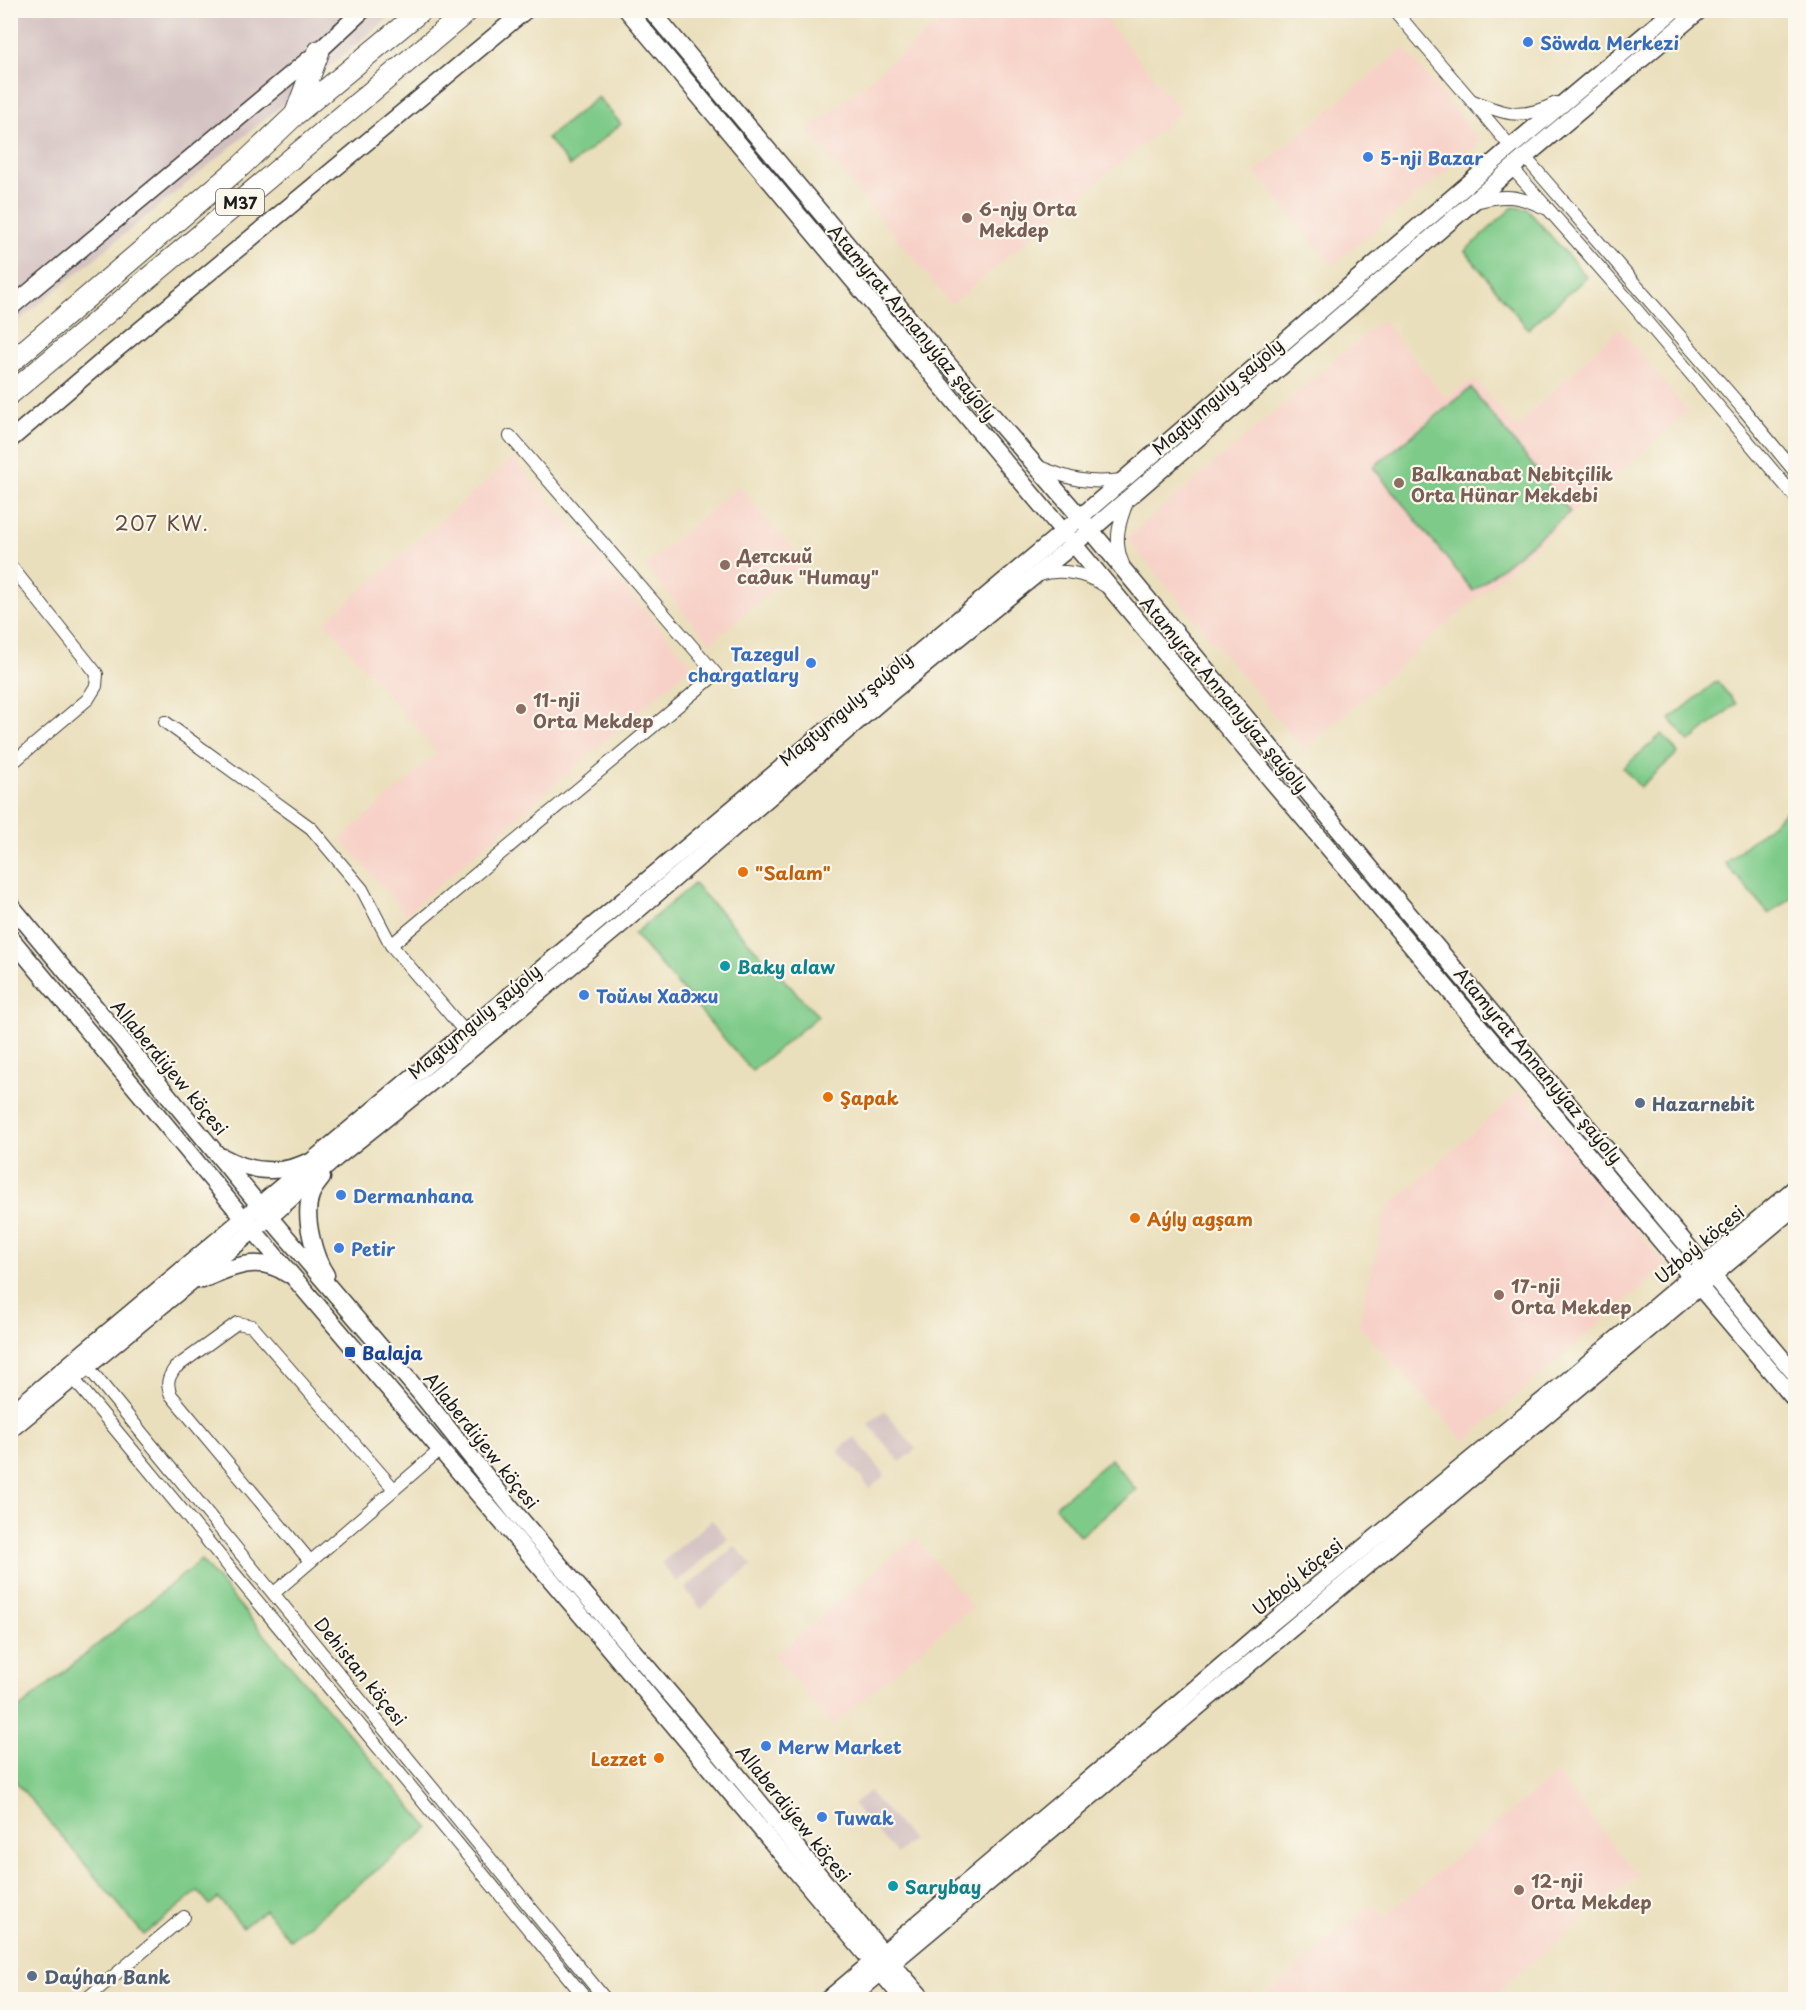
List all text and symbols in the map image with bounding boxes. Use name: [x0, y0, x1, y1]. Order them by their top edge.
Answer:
place label: Söwda Merkezi: [1540, 29, 1679, 56]
marker: Söwda Merkezi: [1521, 35, 1535, 49]
place label: 5-nji Bazar: [1380, 144, 1484, 171]
marker: 5-nji Bazar: [1361, 150, 1375, 164]
road number: M37: [216, 189, 264, 215]
place label: 6-njy Orta Mekdep: [979, 195, 1078, 243]
marker: 6-njy Orta Mekdep: [960, 211, 974, 225]
street label: Atamyrat Annanyýaz şaýoly: [822, 218, 1004, 426]
street label: Magtymguly şaýoly: [1145, 331, 1289, 461]
place label: Balkanabat Nebitçilik Orta Hünar Mekdebi: [1411, 460, 1613, 508]
marker: Balkanabat Nebitçilik Orta Hünar Mekdebi: [1392, 476, 1406, 490]
district label: 207 KW.: [115, 508, 209, 538]
place label: Детский садик "Humay": [736, 542, 879, 590]
marker: Детский садик "Humay": [718, 558, 732, 572]
street label: Atamyrat Annanyýaz şaýoly: [1134, 590, 1316, 798]
place label: Tazegul chargatlary: [688, 640, 799, 688]
street label: Magtymguly şaýoly: [773, 644, 917, 772]
marker: Tazegul chargatlary: [804, 656, 818, 670]
place label: 11-nji Orta Mekdep: [533, 686, 654, 734]
marker: 11-nji Orta Mekdep: [514, 702, 528, 716]
place label: "Salam": [755, 859, 831, 886]
marker: "Salam": [736, 865, 750, 879]
place label: Baky alaw: [737, 953, 835, 980]
street label: Magtymguly şaýoly: [402, 957, 546, 1085]
marker: Baky alaw: [718, 959, 732, 973]
street label: Atamyrat Annanyýaz şaýoly: [1448, 961, 1630, 1169]
place label: Тойлы Хаджи: [596, 982, 719, 1009]
marker: Тойлы Хаджи: [577, 988, 591, 1002]
street label: Allaberdiýew köçesi: [105, 993, 235, 1141]
place label: Şapak: [840, 1084, 899, 1111]
marker: Şapak: [821, 1090, 835, 1104]
place label: Hazarnebit: [1652, 1090, 1755, 1117]
marker: Hazarnebit: [1633, 1096, 1647, 1110]
place label: Dermanhana: [353, 1182, 474, 1209]
marker: Dermanhana: [334, 1188, 348, 1202]
street label: Uzboý köçesi: [1648, 1198, 1750, 1290]
place label: Aýly agşam: [1147, 1205, 1253, 1232]
marker: Aýly agşam: [1128, 1211, 1142, 1225]
place label: Petir: [351, 1235, 396, 1262]
marker: Petir: [332, 1241, 346, 1255]
place label: 17-nji Orta Mekdep: [1511, 1272, 1632, 1320]
marker: 17-nji Orta Mekdep: [1492, 1288, 1506, 1302]
place label: Balaja: [362, 1339, 423, 1366]
marker: Balaja: [343, 1345, 357, 1359]
street label: Allaberdiýew köçesi: [418, 1366, 546, 1514]
street label: Uzboý köçesi: [1246, 1531, 1348, 1621]
street label: Dehistan köçesi: [309, 1611, 413, 1731]
place label: Merw Market: [778, 1733, 902, 1760]
street label: Allaberdiýew köçesi: [730, 1739, 858, 1887]
marker: Merw Market: [759, 1739, 773, 1753]
place label: Lezzet: [591, 1745, 647, 1772]
marker: Lezzet: [652, 1751, 666, 1765]
place label: Tuwak: [834, 1804, 894, 1831]
marker: Tuwak: [815, 1810, 829, 1824]
place label: 12-nji Orta Mekdep: [1531, 1867, 1652, 1915]
place label: Sarybay: [905, 1873, 981, 1900]
marker: Sarybay: [886, 1879, 900, 1893]
marker: 12-nji Orta Mekdep: [1512, 1883, 1526, 1897]
place label: Daýhan Bank: [44, 1963, 171, 1990]
marker: Daýhan Bank: [25, 1969, 39, 1983]

